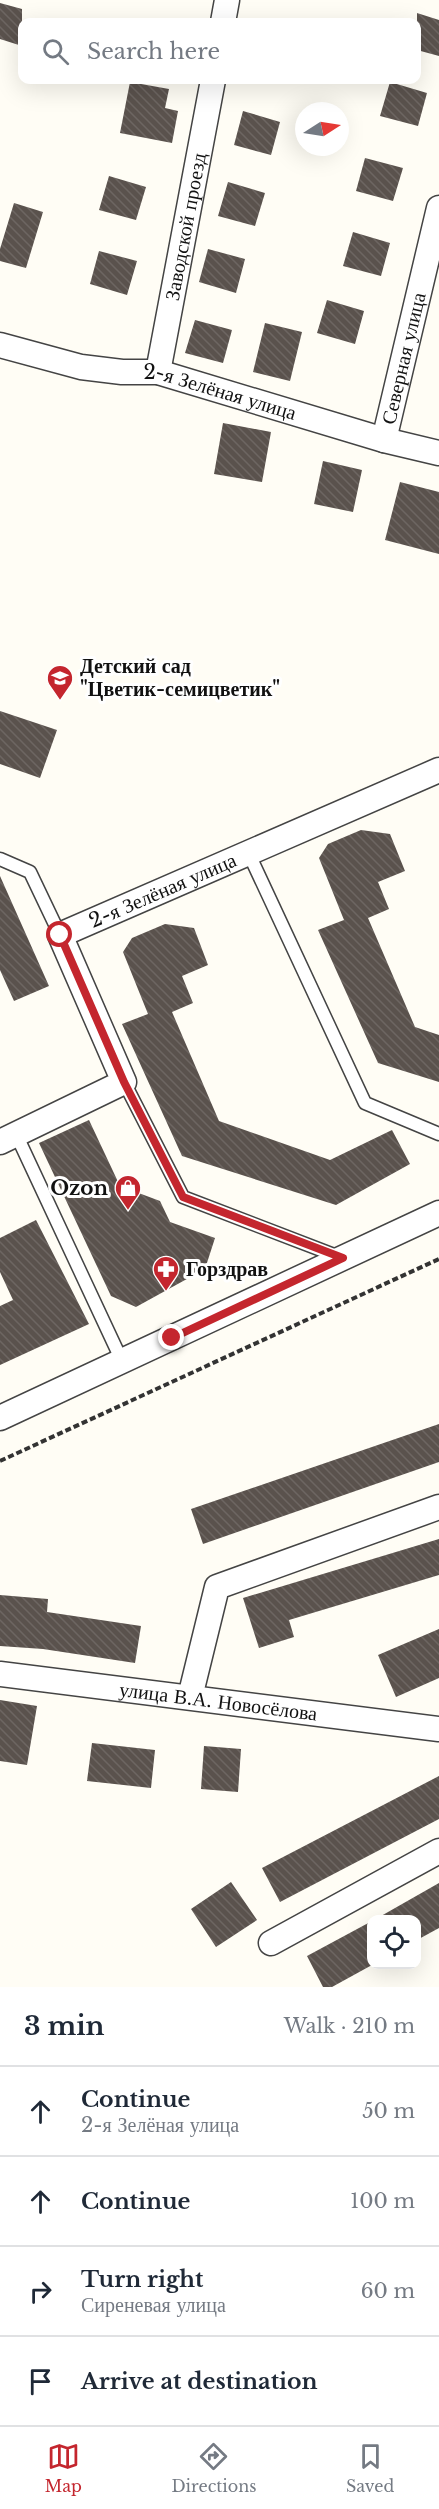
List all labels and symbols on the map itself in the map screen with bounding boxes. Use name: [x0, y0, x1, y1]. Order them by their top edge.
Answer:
north arrow: [295, 102, 349, 156]
street label: Заводской проезд: [160, 151, 211, 302]
street label: Северная улица: [376, 290, 431, 427]
street label: 2-я Зелёная улица: [144, 360, 299, 425]
place label: Детский сад "Цветик-семицветик": [80, 654, 280, 701]
school or university icon: Детский сад "Цветик-семицветик": [45, 663, 75, 701]
street label: 2-я Зелёная улица: [85, 848, 240, 933]
route start: [46, 921, 72, 947]
shop icon: Ozon: [113, 1173, 143, 1211]
place label: Ozon: [50, 1176, 108, 1200]
pharmacy icon: Горздрав: [151, 1254, 181, 1292]
place label: Горздрав: [186, 1257, 268, 1281]
route end: [158, 1324, 184, 1350]
street label: улица В.А. Новосёлова: [118, 1677, 319, 1726]

